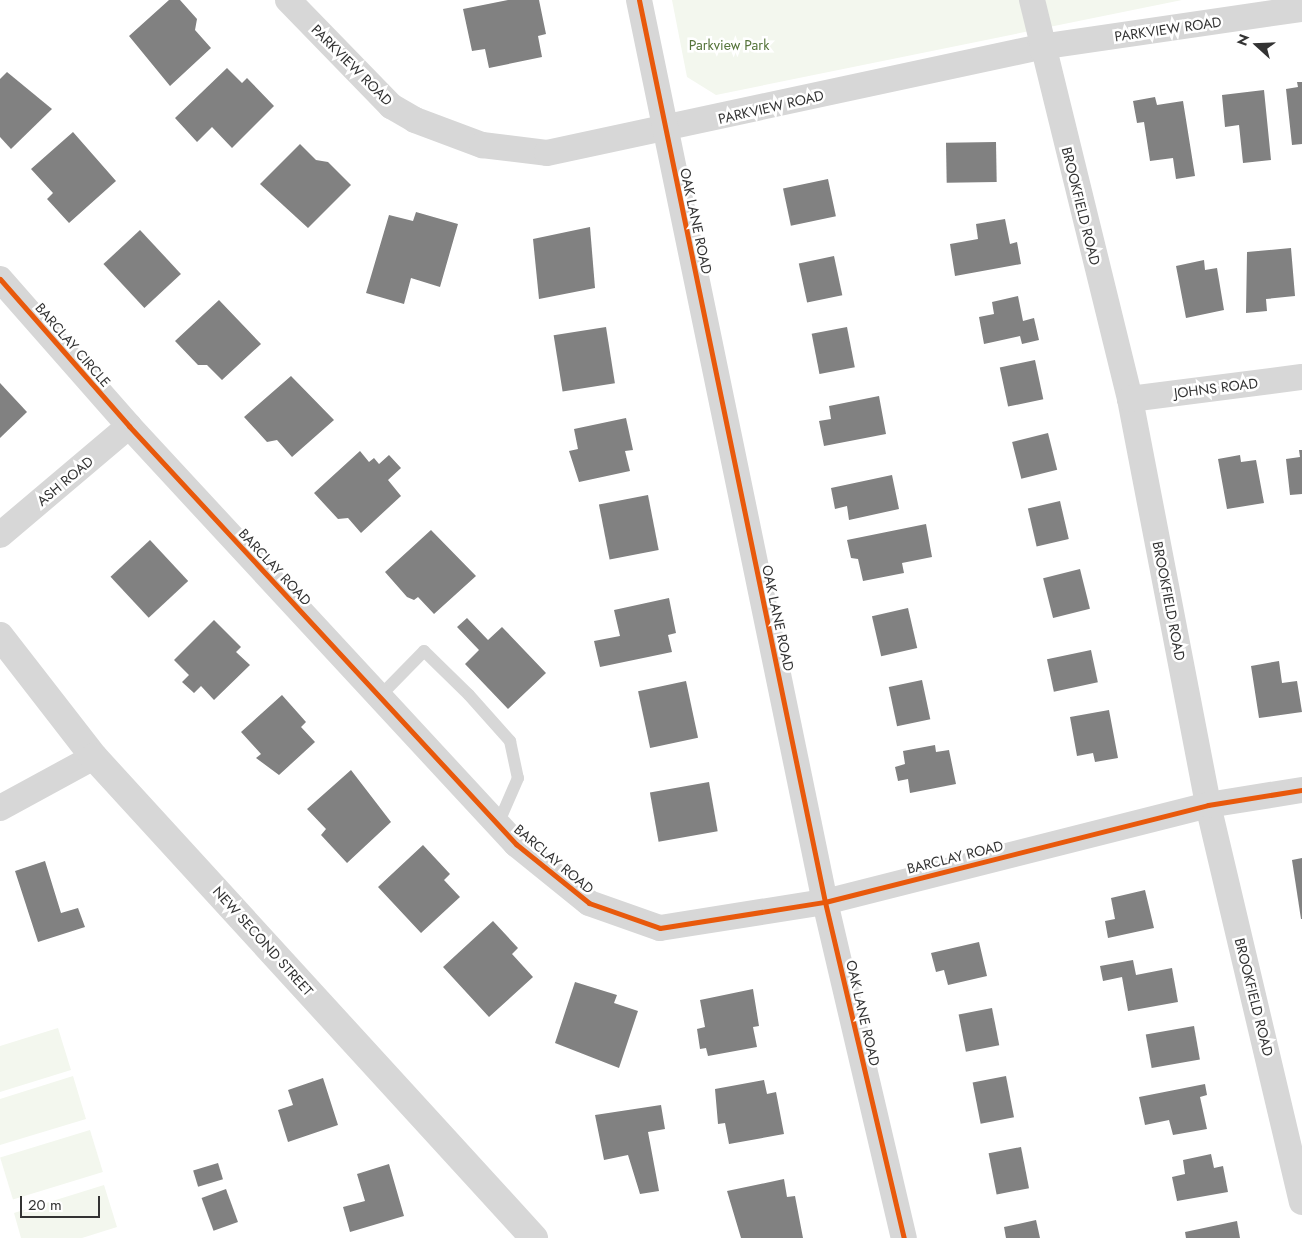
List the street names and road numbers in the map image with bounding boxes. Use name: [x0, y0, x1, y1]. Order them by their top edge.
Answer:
street label: PARKVIEW ROAD: [1113, 13, 1223, 45]
street label: PARKVIEW ROAD: [308, 21, 396, 109]
street label: PARKVIEW ROAD: [717, 87, 825, 127]
street label: BROOKFIELD ROAD: [1058, 145, 1104, 267]
street label: OAK LANE ROAD: [677, 166, 715, 276]
street label: BARCLAY CIRCLE: [32, 300, 114, 390]
street label: JOHNS ROAD: [1173, 375, 1259, 401]
street label: ASH ROAD: [33, 453, 97, 509]
street label: BARCLAY ROAD: [235, 525, 315, 609]
street label: BROOKFIELD ROAD: [1149, 540, 1189, 662]
street label: OAK LANE ROAD: [759, 563, 797, 673]
street label: BARCLAY ROAD: [511, 821, 597, 897]
street label: BARCLAY ROAD: [905, 837, 1005, 877]
street label: NEW SECOND STREET: [210, 883, 316, 999]
street label: BROOKFIELD ROAD: [1231, 936, 1277, 1058]
street label: OAK LANE ROAD: [843, 959, 883, 1067]

